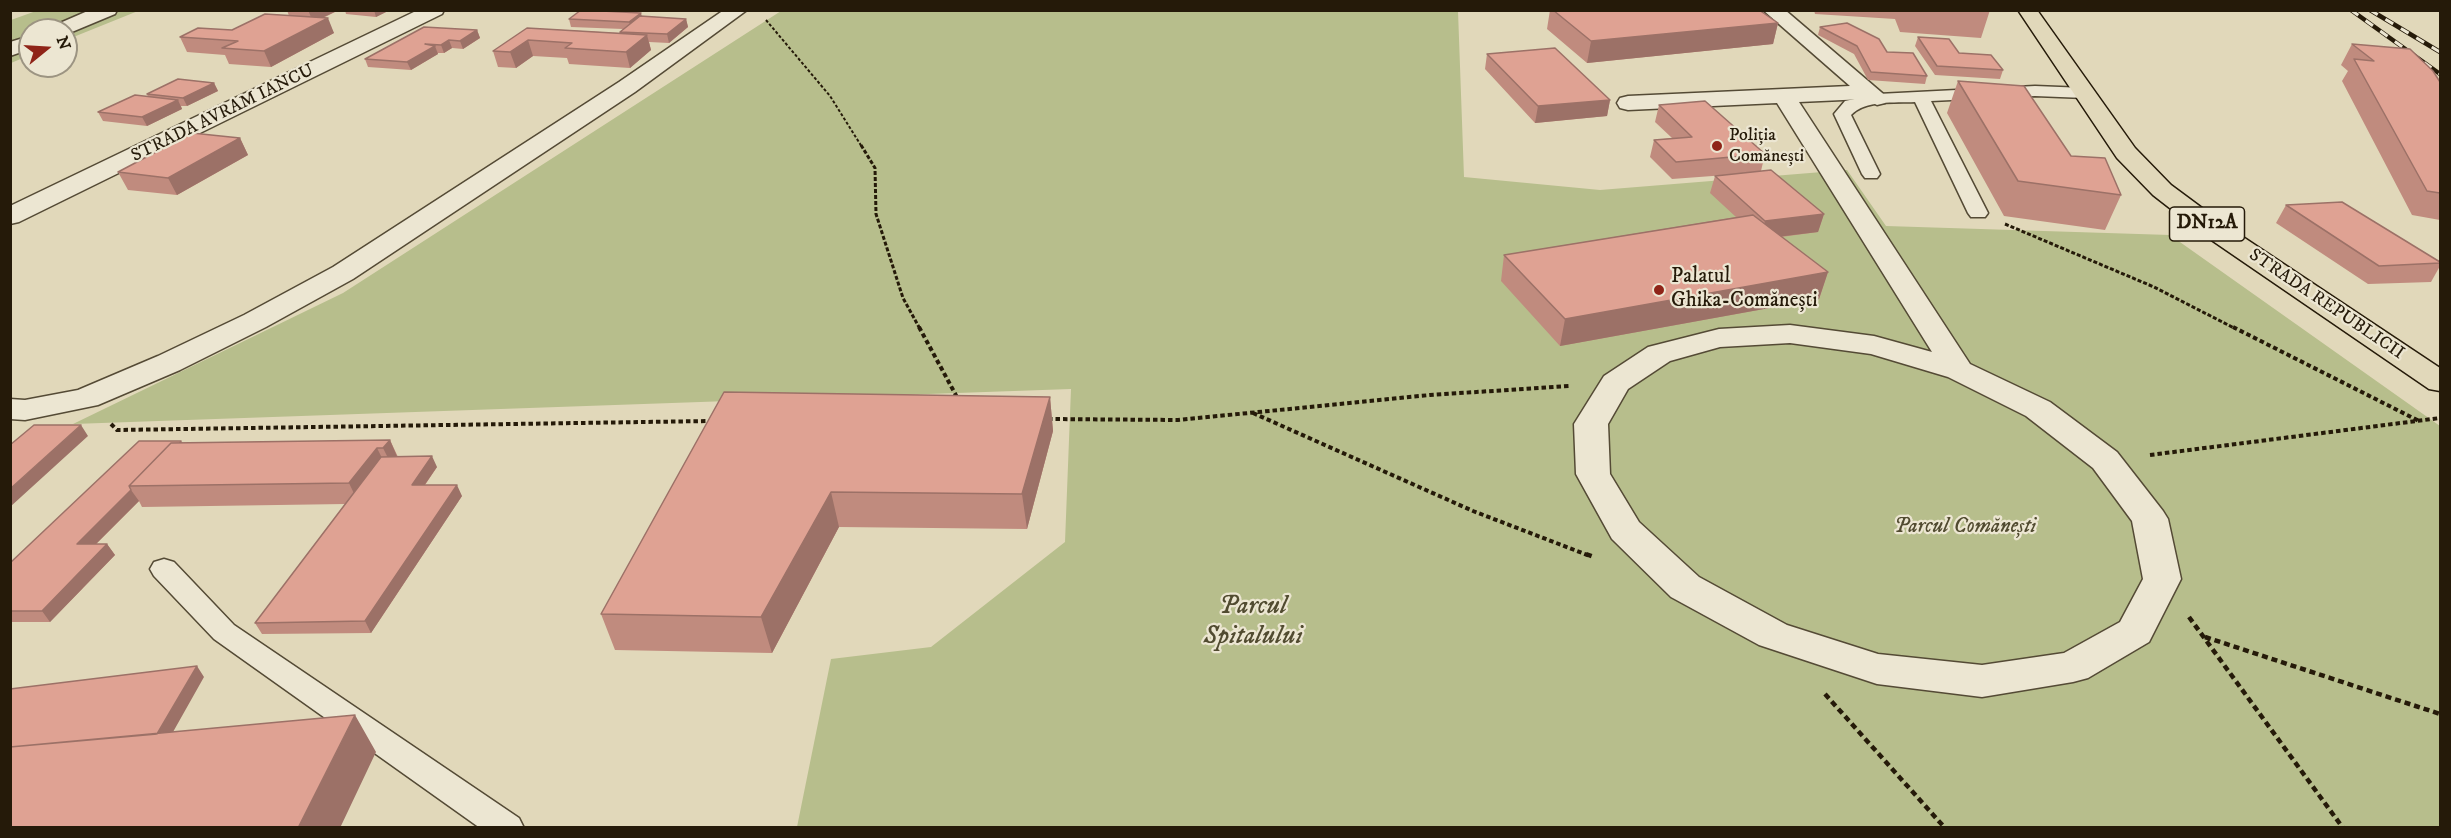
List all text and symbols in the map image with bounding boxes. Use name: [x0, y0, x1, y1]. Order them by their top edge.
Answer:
north arrow: [18, 18, 78, 78]
text: N: [52, 34, 75, 52]
street label: STRADA AVRAM IANCU: [128, 60, 318, 168]
place label: Poliția Comănești: [1729, 125, 1804, 168]
marker: Poliția Comănești: [1710, 139, 1724, 153]
road number: DN12A: [2170, 207, 2244, 241]
street label: STRADA REPUBLICII: [2244, 245, 2408, 365]
place label: Palatul Ghika-Comănești: [1671, 265, 1818, 315]
marker: Palatul Ghika-Comănești: [1652, 283, 1666, 297]
park label: Parcul Comănești: [1894, 515, 2036, 541]
park label: Parcul Spitalului: [1204, 592, 1302, 654]

